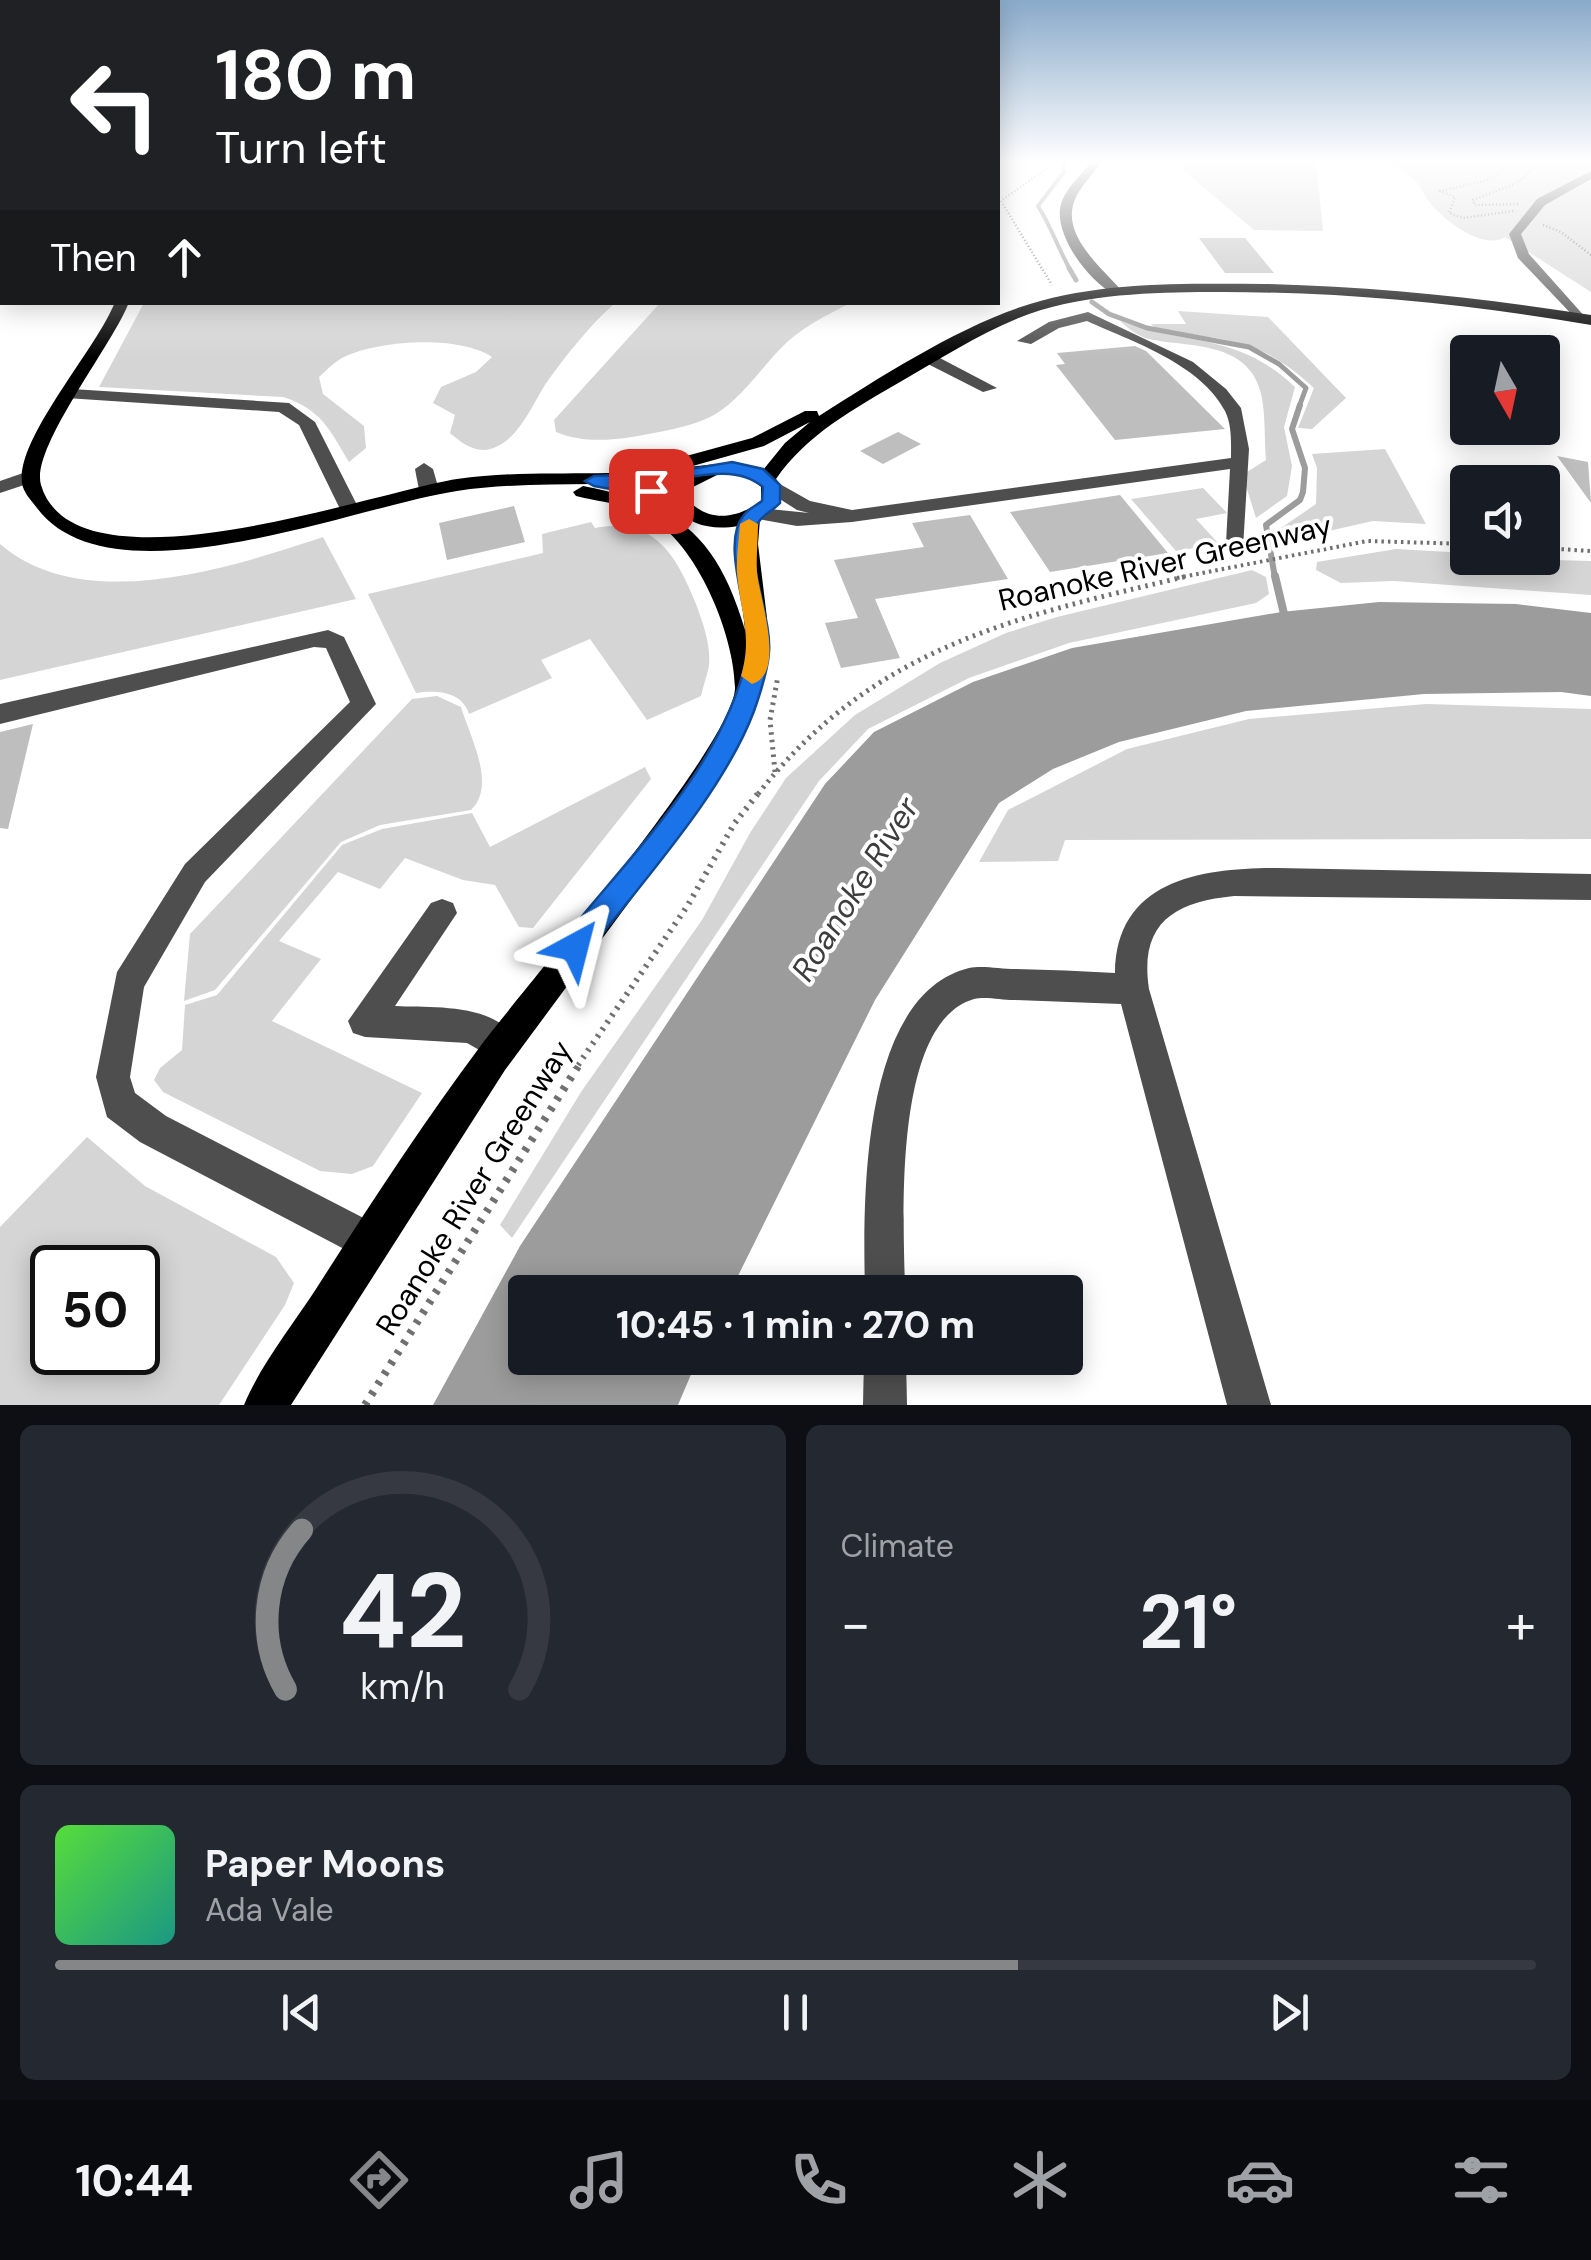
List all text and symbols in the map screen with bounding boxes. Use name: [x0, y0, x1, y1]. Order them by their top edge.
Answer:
text: 180 m: [215, 30, 416, 121]
icon: left: [50, 40, 180, 170]
text: Turn left: [215, 118, 387, 177]
icon: ahead: [157, 230, 212, 285]
text: Then: [50, 233, 137, 283]
north arrow: [1450, 335, 1560, 445]
map controls: [1450, 335, 1560, 575]
pin: [609, 449, 694, 534]
icon: arrive: [624, 464, 679, 519]
button: sound: [1450, 465, 1560, 575]
street label: Roanoke River Greenway: [994, 505, 1336, 620]
water label: Roanoke River: [782, 788, 929, 989]
position arrow: [523, 895, 627, 999]
street label: Roanoke River Greenway: [367, 1033, 581, 1343]
speed limit sign: 50: [30, 1245, 160, 1375]
text: 10:45 · 1 min · 270 m: [616, 1300, 975, 1350]
text: Climate: [841, 1525, 954, 1567]
text: 42: [339, 1544, 467, 1679]
text: 21°: [1139, 1574, 1237, 1671]
text: −: [841, 1588, 871, 1660]
text: +: [1506, 1588, 1536, 1660]
text: km/h: [361, 1664, 445, 1710]
text: Paper Moons: [205, 1839, 445, 1889]
text: Ada Vale: [205, 1889, 334, 1931]
icon: previous: [274, 1985, 329, 2040]
icon: pause: [768, 1985, 823, 2040]
icon: next: [1262, 1985, 1317, 2040]
icon: directions: [344, 2145, 414, 2215]
icon: music: [564, 2145, 634, 2215]
icon: phone: [784, 2145, 854, 2215]
icon: climate: [1005, 2145, 1075, 2215]
icon: car: [1225, 2145, 1295, 2215]
icon: filters: [1446, 2145, 1516, 2215]
text: 10:44: [75, 2151, 193, 2210]

